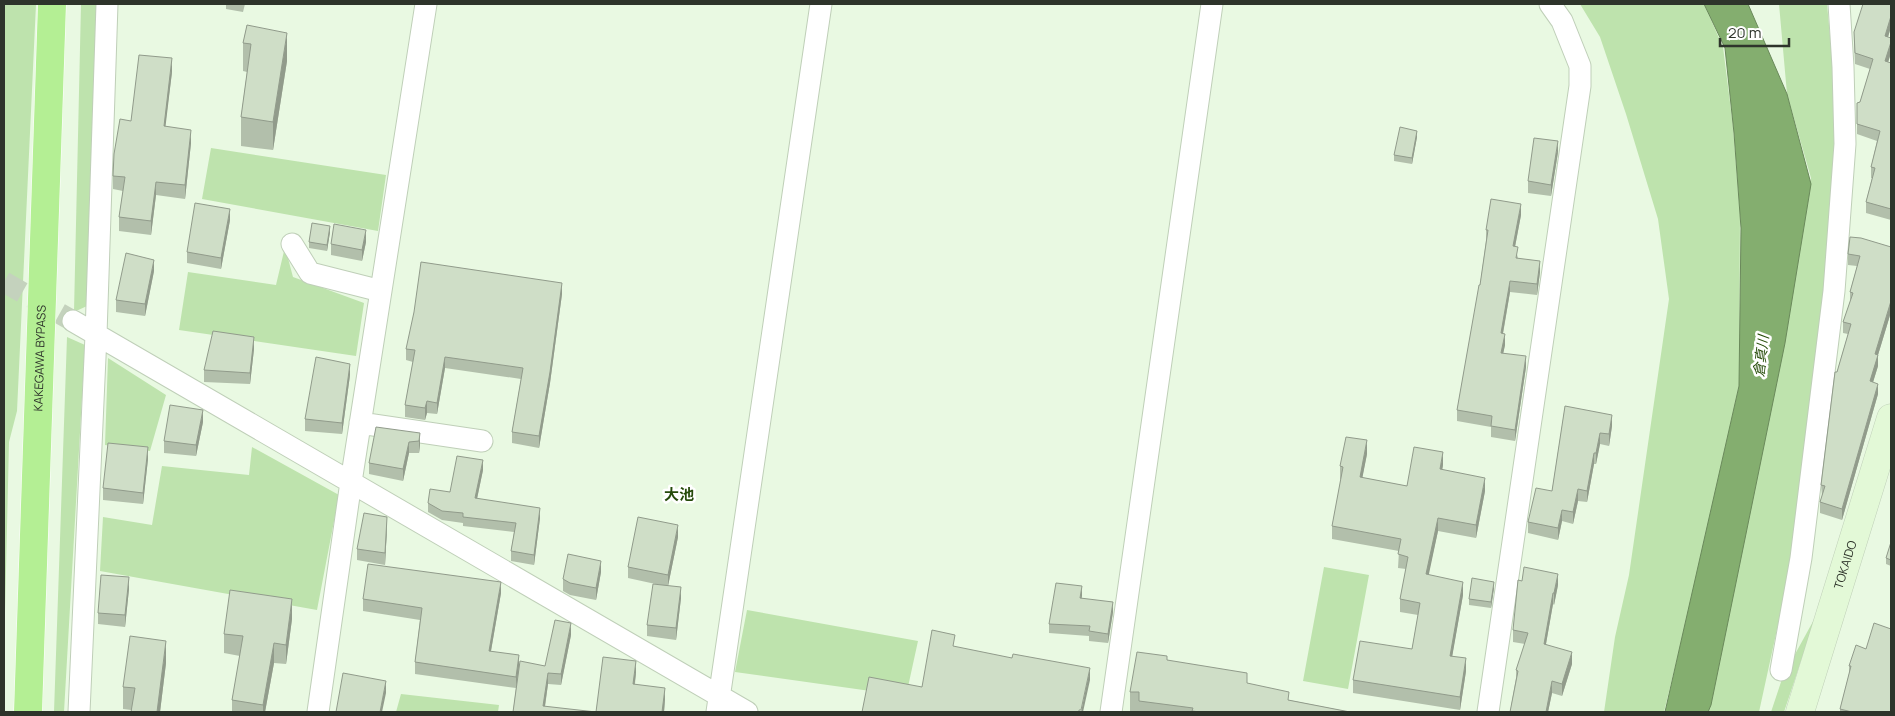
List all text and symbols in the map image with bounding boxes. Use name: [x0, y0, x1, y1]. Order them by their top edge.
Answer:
scale bar: [1720, 15, 1789, 47]
text: 20 m: [1728, 22, 1761, 43]
street label: KAKEGAWA BYPASS: [29, 305, 50, 412]
water label: 倉真川: [1749, 332, 1773, 378]
district label: 大池: [664, 484, 694, 505]
street label: TOKAIDO: [1830, 538, 1861, 591]

